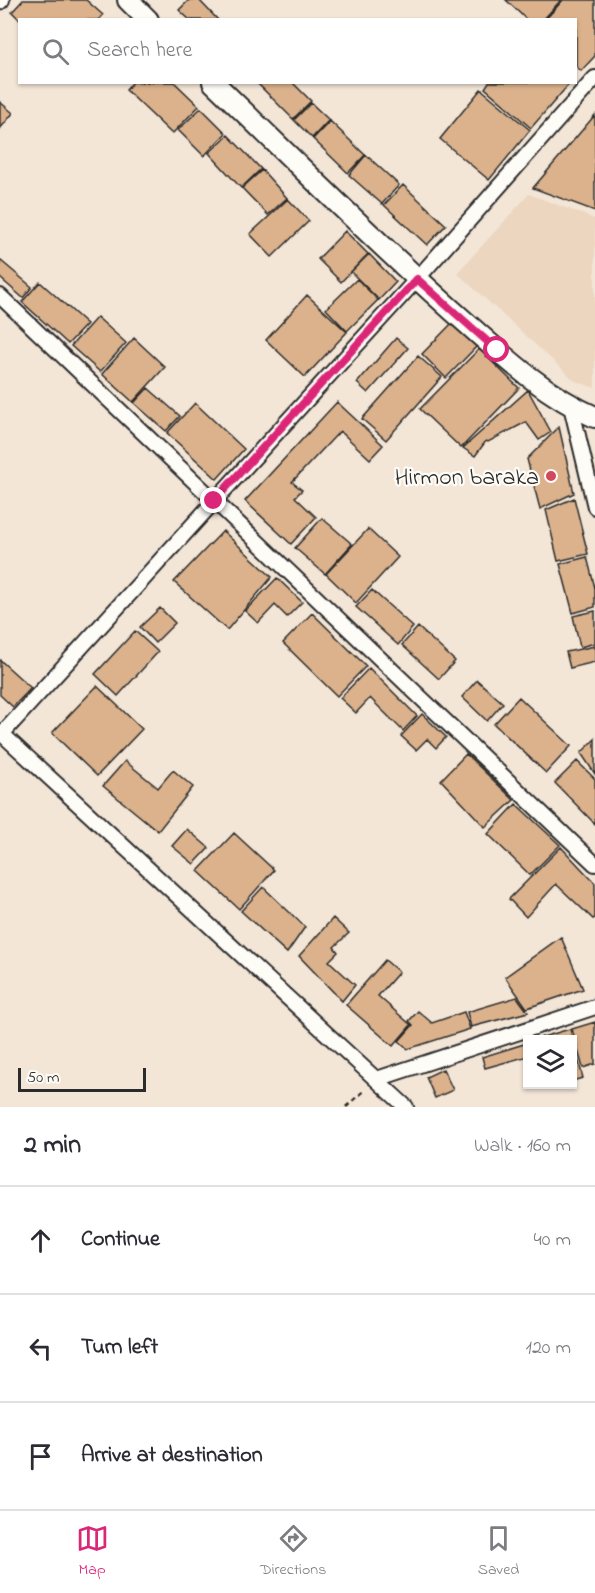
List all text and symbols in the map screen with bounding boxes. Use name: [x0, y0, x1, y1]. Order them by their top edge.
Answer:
search box: [18, 18, 577, 84]
icon: search: [39, 35, 72, 68]
text: Search here: [87, 35, 192, 67]
route start: [483, 336, 509, 362]
place label: Hirmon baraka: [395, 461, 539, 496]
marker: Hirmon baraka: [544, 469, 558, 483]
route end: [200, 487, 226, 513]
map controls: [523, 1035, 577, 1089]
button: layers: [523, 1035, 577, 1089]
scale bar: [18, 1065, 146, 1092]
text: 50 m: [27, 1066, 59, 1090]
text: 2 min: [24, 1127, 81, 1165]
text: Walk · 160 m: [474, 1132, 571, 1161]
icon: ahead: [24, 1224, 57, 1257]
text: Continue: [81, 1224, 160, 1256]
text: 40 m: [534, 1226, 571, 1255]
icon: left: [24, 1332, 57, 1365]
text: Turn left: [81, 1332, 158, 1364]
text: 120 m: [526, 1334, 571, 1363]
icon: arrive: [24, 1440, 57, 1473]
text: Arrive at destination: [81, 1440, 263, 1472]
tab: Map: [76, 1522, 109, 1582]
tab: Directions: [260, 1522, 326, 1582]
tab: Saved: [478, 1522, 519, 1582]

